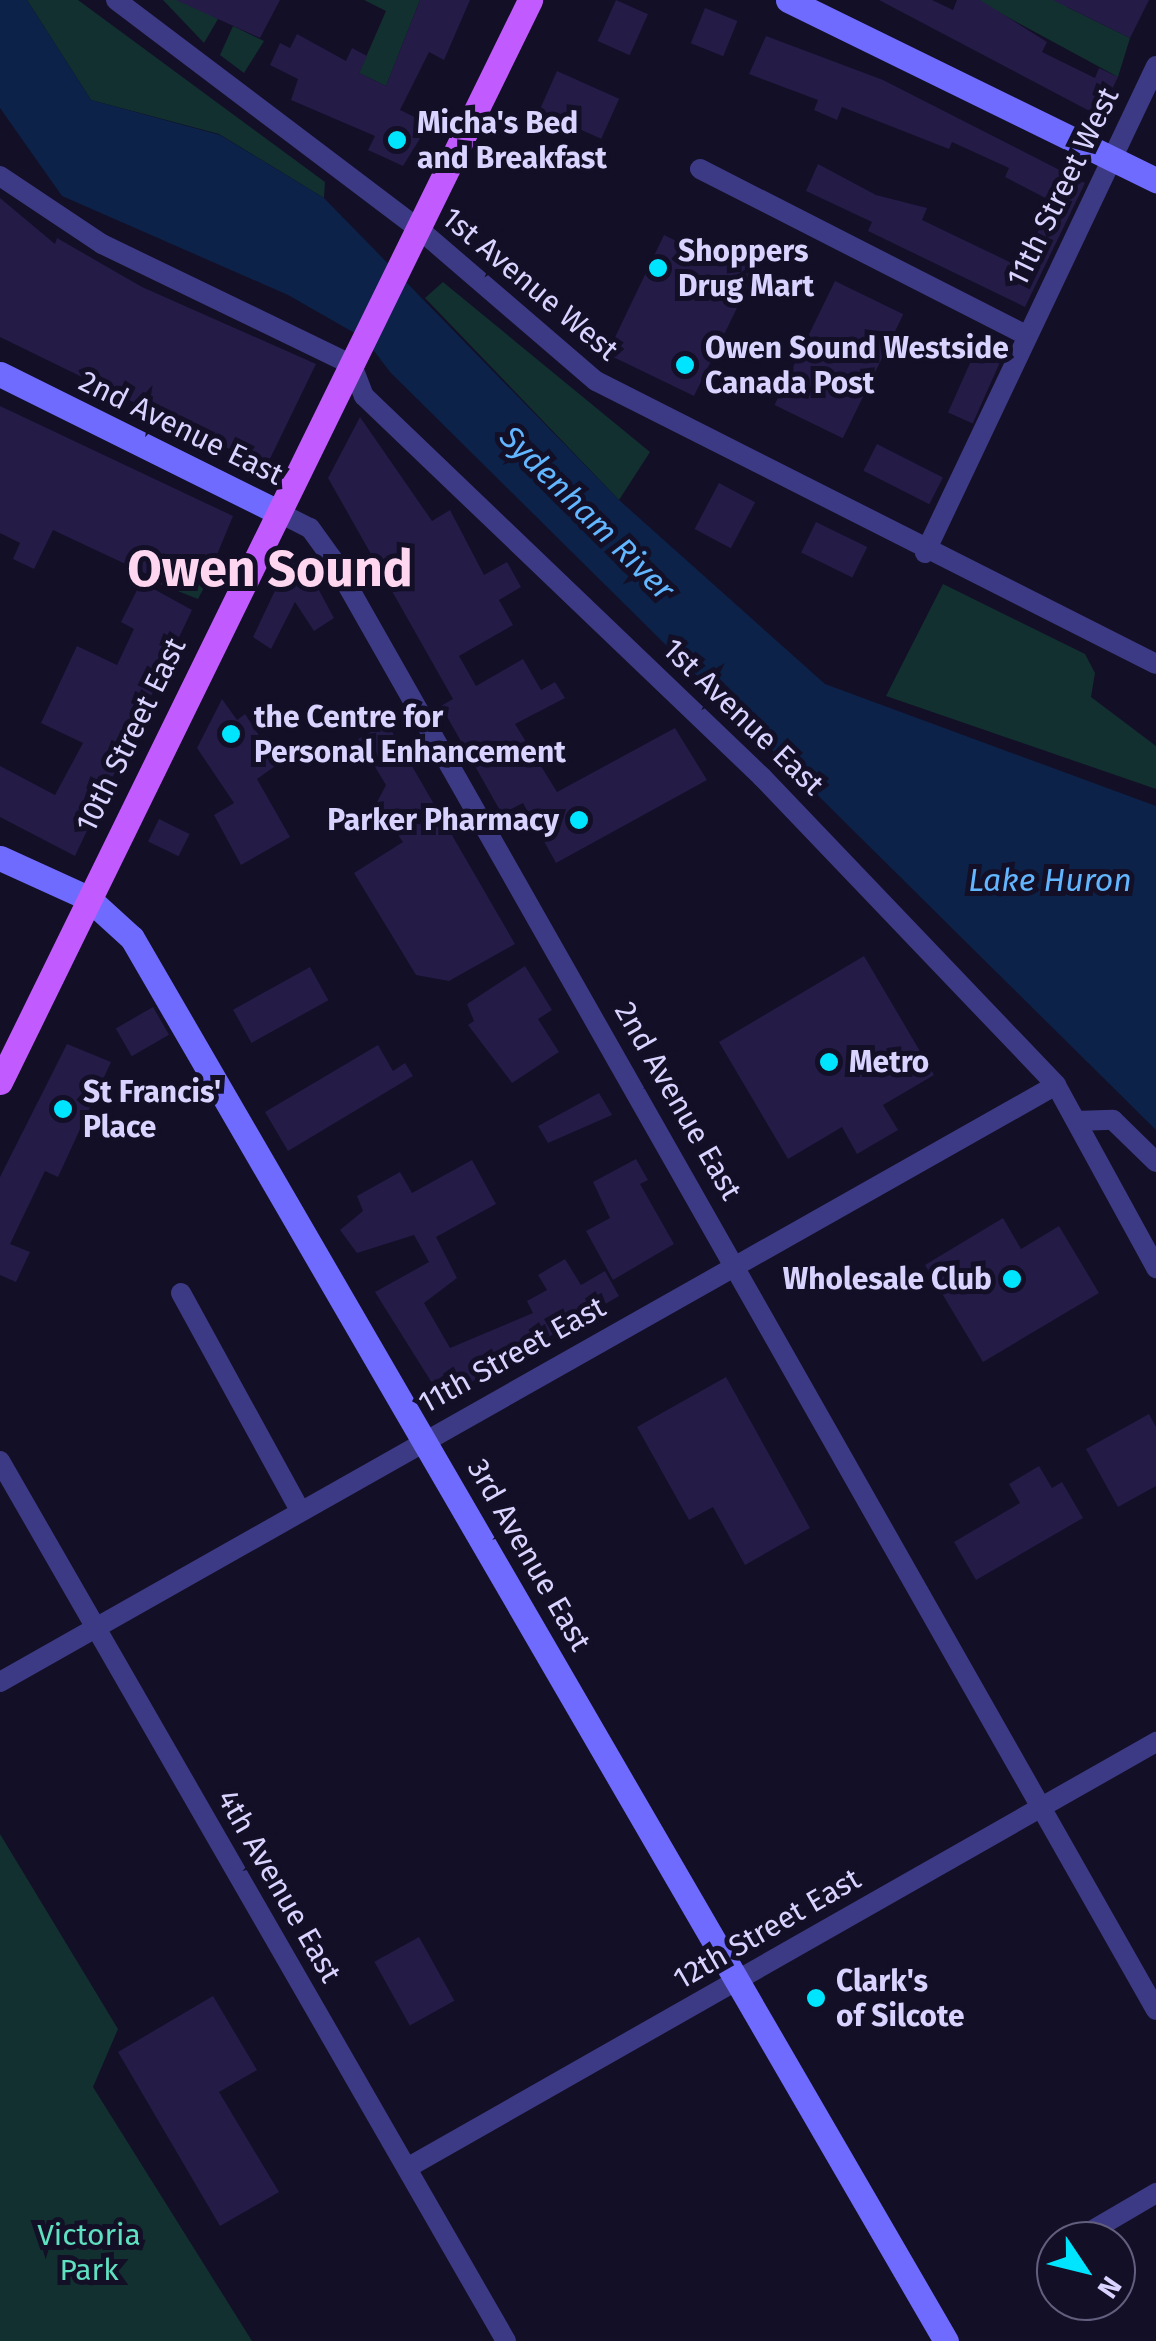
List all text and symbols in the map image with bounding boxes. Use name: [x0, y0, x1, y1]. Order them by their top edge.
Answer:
street label: 11th Street West: [999, 82, 1127, 292]
place label: Micha's Bed and Breakfast: [417, 105, 607, 176]
marker: Micha's Bed and Breakfast: [386, 129, 408, 151]
street label: 1st Avenue West: [435, 200, 625, 368]
place label: Shoppers Drug Mart: [678, 233, 814, 304]
marker: Shoppers Drug Mart: [647, 257, 669, 279]
place label: Owen Sound Westside Canada Post: [705, 330, 1009, 400]
marker: Owen Sound Westside Canada Post: [674, 354, 696, 376]
street label: 2nd Avenue East: [73, 363, 289, 493]
water label: Sydenham River: [492, 418, 682, 608]
district label: Owen Sound: [127, 540, 413, 600]
street label: 1st Avenue East: [655, 631, 831, 803]
street label: 10th Street East: [68, 632, 194, 838]
place label: the Centre for Personal Enhancement: [254, 699, 566, 770]
marker: the Centre for Personal Enhancement: [218, 721, 244, 747]
place label: Parker Pharmacy: [327, 802, 559, 838]
marker: Parker Pharmacy: [568, 809, 590, 831]
water label: Lake Huron: [968, 861, 1132, 899]
street label: 2nd Avenue East: [607, 996, 749, 1206]
place label: Metro: [849, 1044, 929, 1080]
marker: Metro: [818, 1051, 840, 1073]
place label: St Francis' Place: [83, 1074, 221, 1144]
marker: St Francis' Place: [52, 1098, 74, 1120]
place label: Wholesale Club: [783, 1261, 992, 1297]
marker: Wholesale Club: [1001, 1268, 1023, 1290]
street label: 11th Street East: [412, 1289, 612, 1421]
street label: 3rd Avenue East: [460, 1453, 598, 1657]
street label: 4th Avenue East: [209, 1783, 349, 1989]
street label: 12th Street East: [667, 1861, 867, 1997]
place label: Clark's of Silcote: [836, 1963, 965, 2034]
marker: Clark's of Silcote: [805, 1987, 827, 2009]
park label: Victoria Park: [37, 2217, 141, 2288]
north arrow: [1036, 2221, 1136, 2321]
text: N: [1091, 2270, 1128, 2304]

